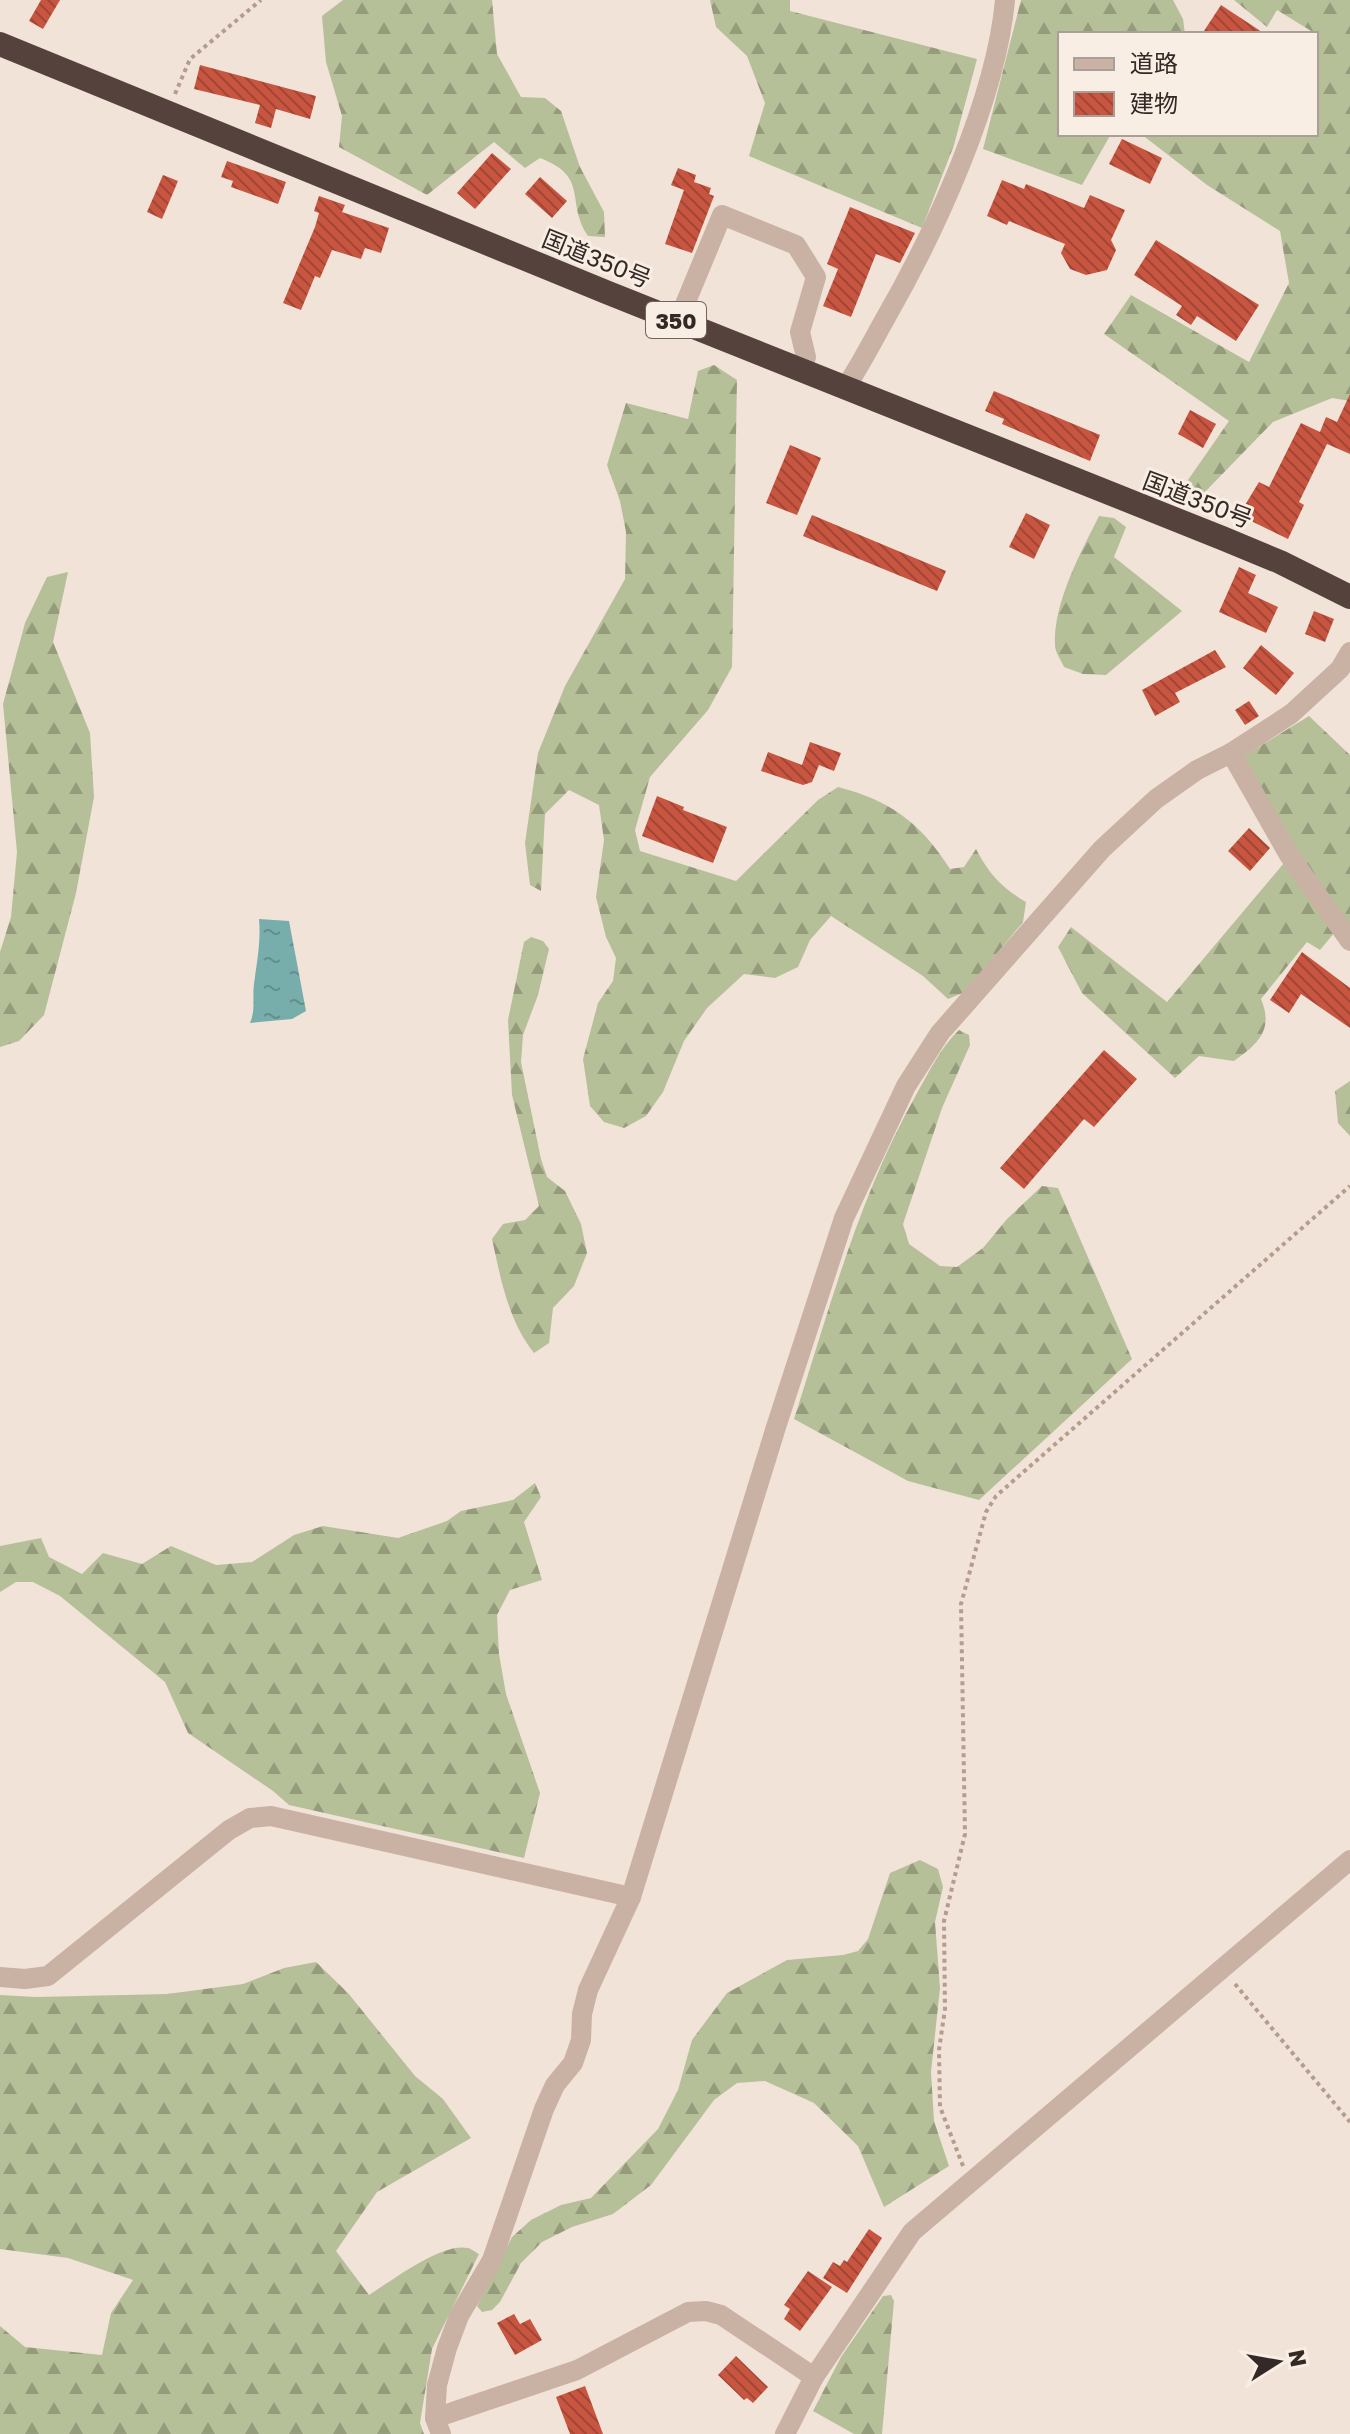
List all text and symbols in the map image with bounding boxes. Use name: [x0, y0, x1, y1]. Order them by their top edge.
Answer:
legend: [1058, 32, 1318, 136]
text: 道路: [1130, 48, 1178, 77]
text: 建物: [1130, 88, 1178, 117]
street label: 国道350号: [538, 223, 656, 293]
road number: 350: [646, 302, 706, 338]
street label: 国道350号: [1139, 465, 1257, 533]
north arrow: [1238, 2322, 1318, 2402]
text: N: [1283, 2347, 1313, 2369]

